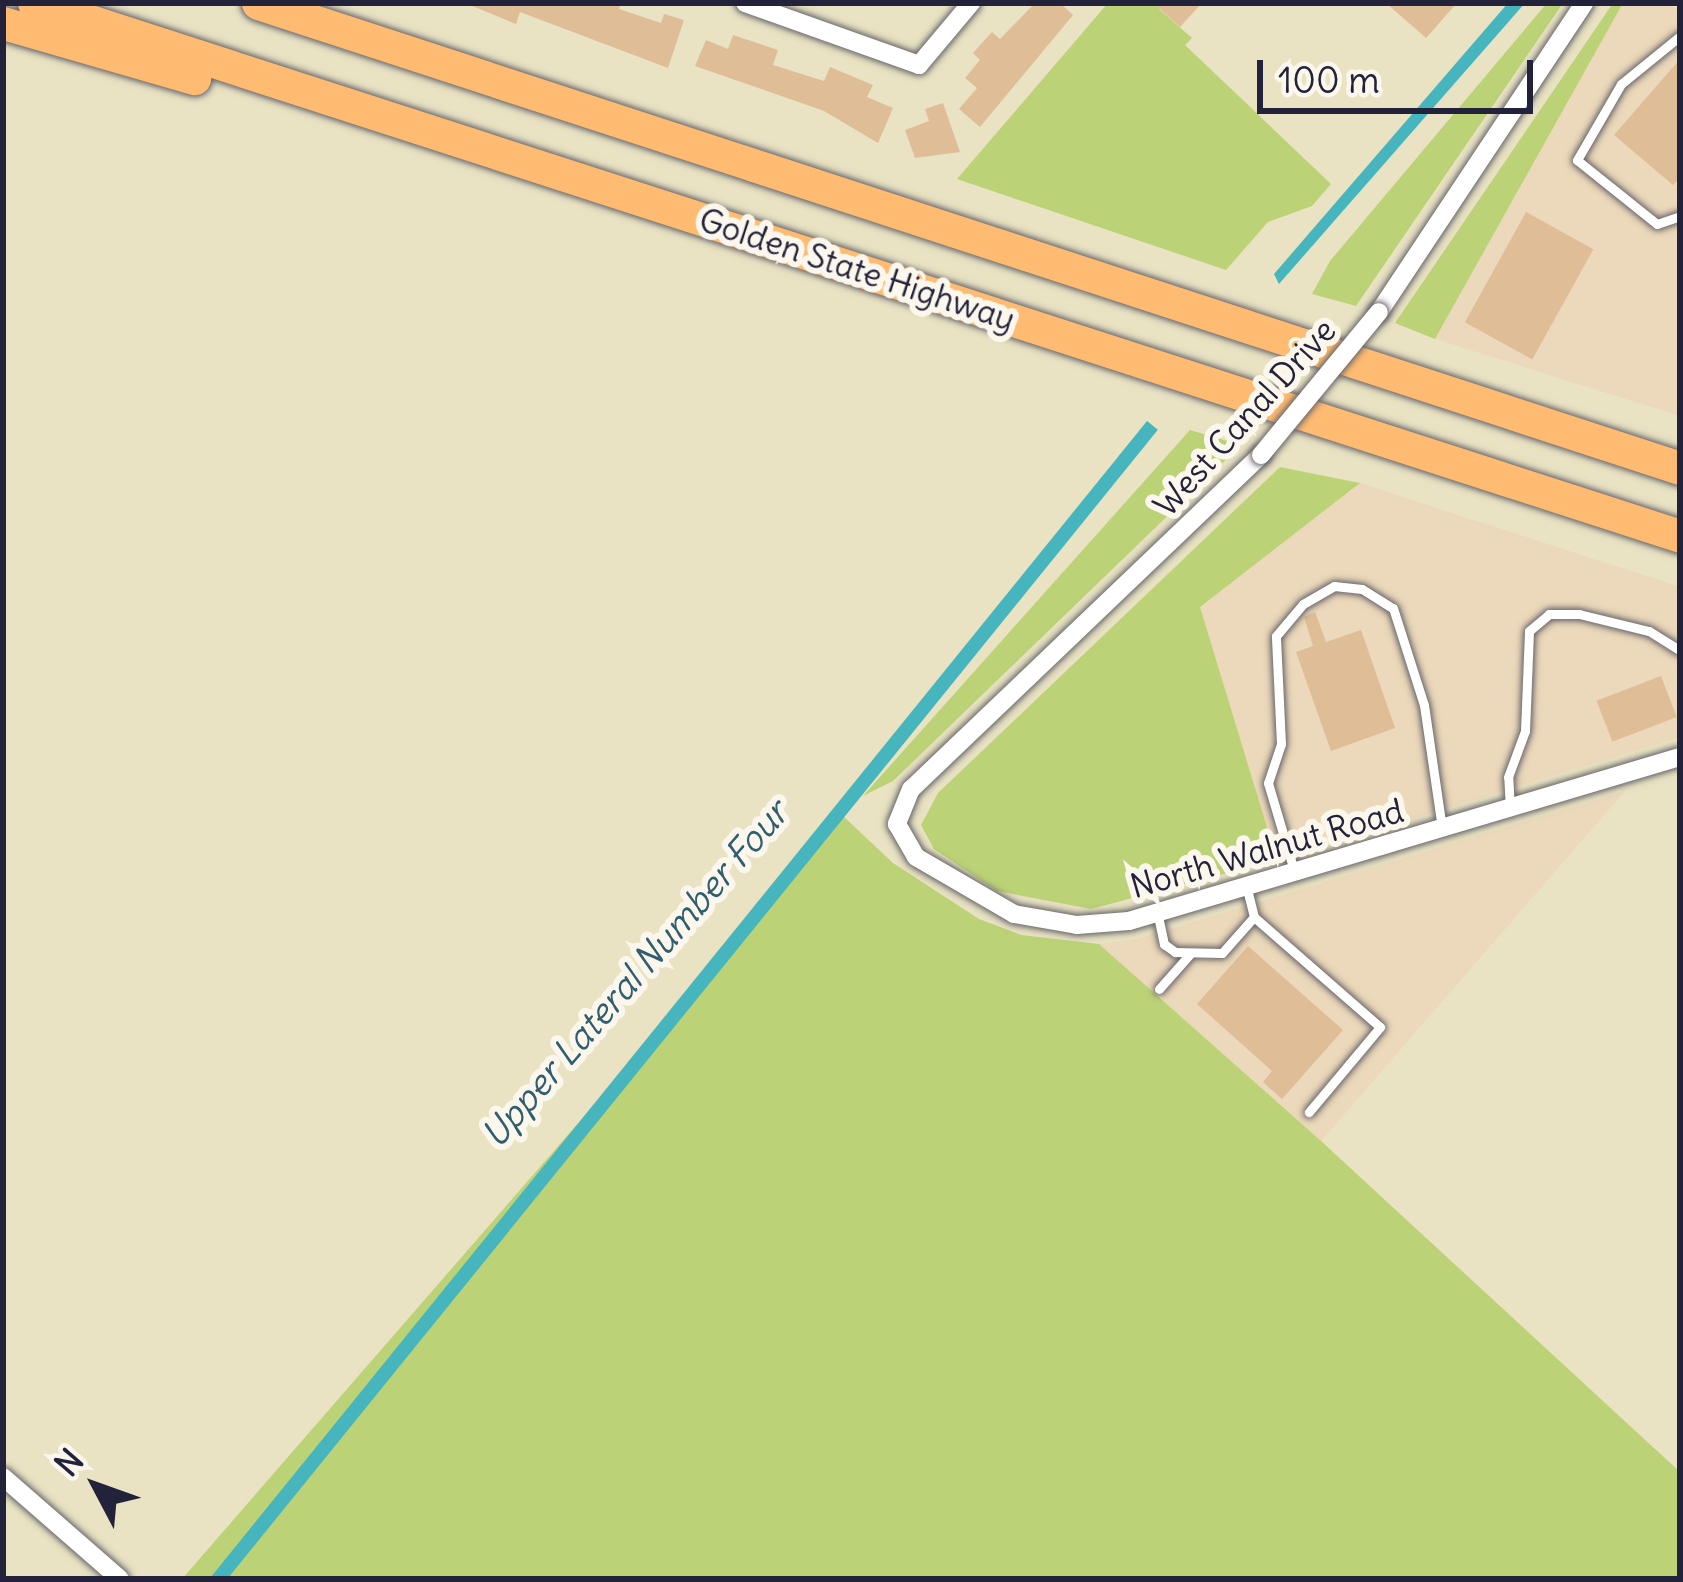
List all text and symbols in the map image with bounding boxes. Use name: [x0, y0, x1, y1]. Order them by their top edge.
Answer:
scale bar: [1263, 36, 1539, 110]
text: 100 m: [1278, 58, 1380, 103]
street label: Golden State Highway: [694, 200, 1020, 340]
street label: West Canal Drive: [1146, 311, 1344, 525]
street label: North Walnut Road: [1126, 791, 1408, 907]
water label: Upper Lateral Number Four: [473, 792, 797, 1156]
north arrow: [36, 1426, 156, 1546]
text: N: [45, 1440, 92, 1485]

